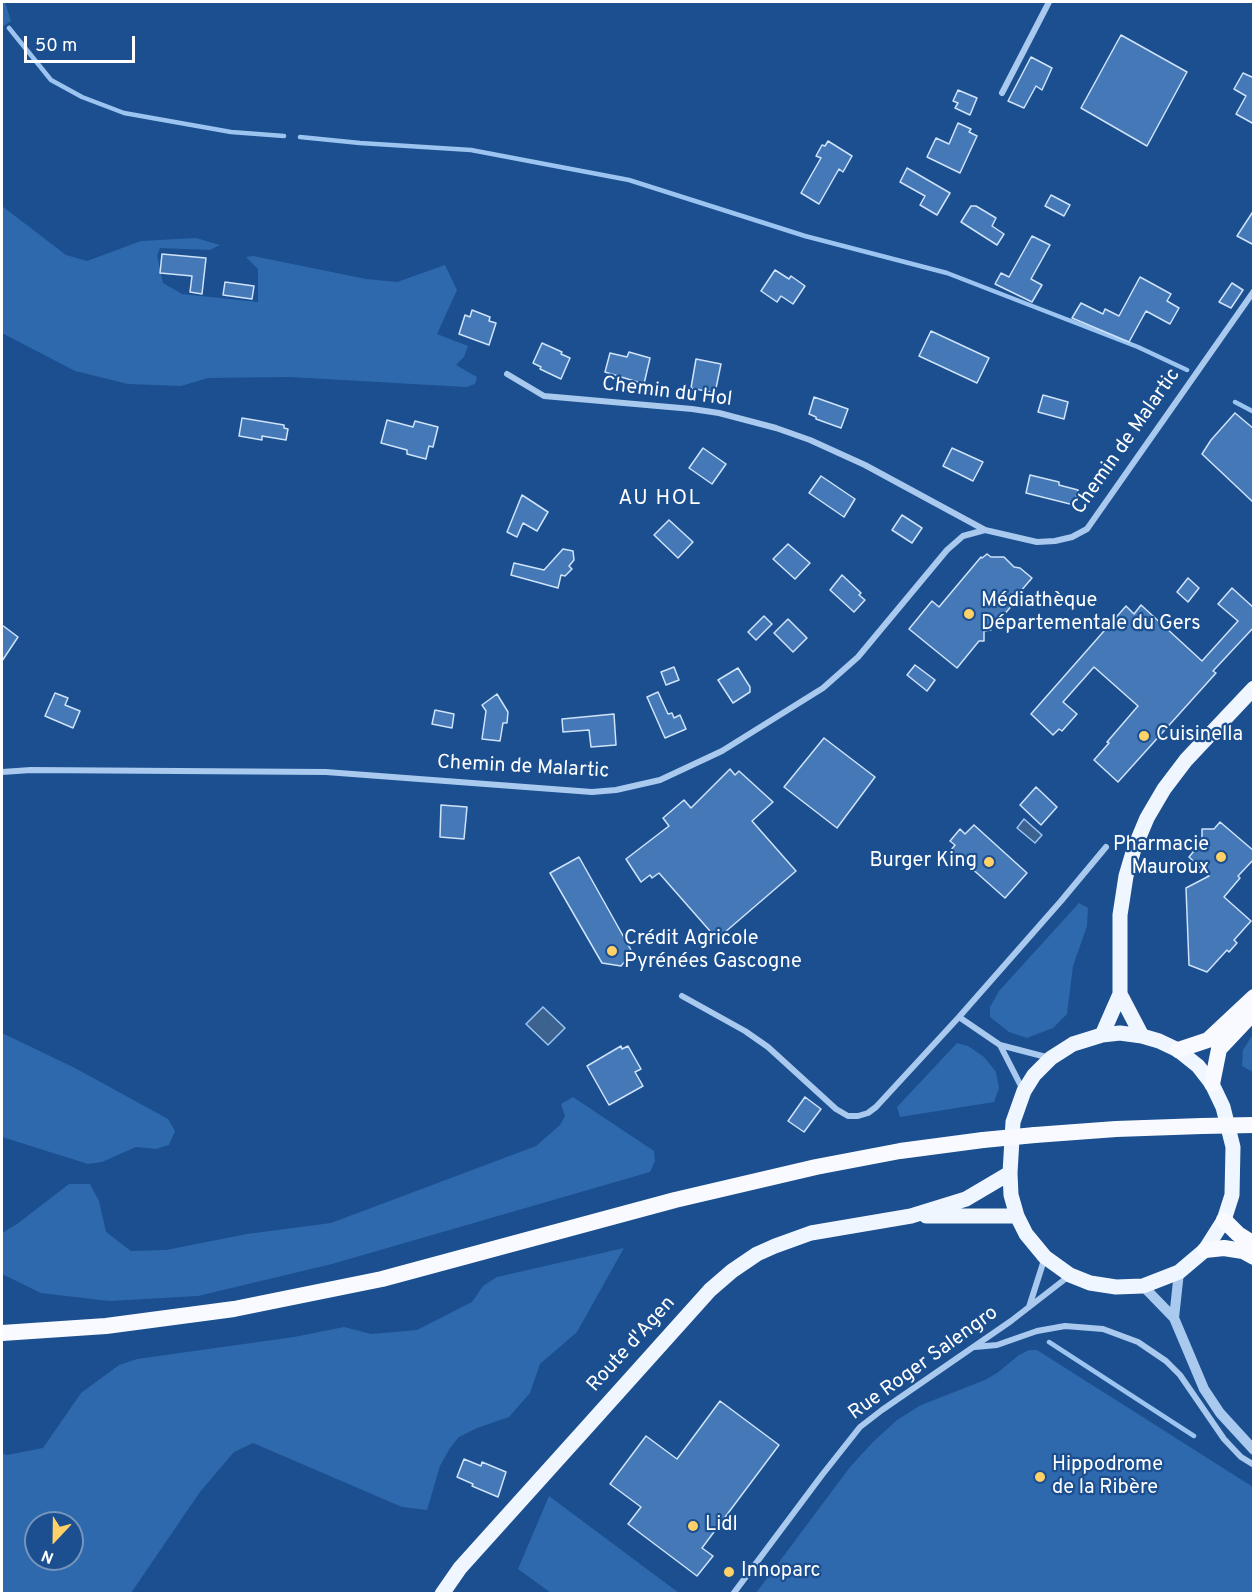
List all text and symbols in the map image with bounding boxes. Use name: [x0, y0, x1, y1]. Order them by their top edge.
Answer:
scale bar: [27, 24, 138, 62]
text: 50 m: [35, 35, 77, 58]
street label: Chemin de Malartic: [1068, 364, 1186, 520]
street label: Chemin du Hol: [600, 373, 734, 413]
district label: AU HOL: [618, 487, 702, 513]
place label: Médiathèque Départementale du Gers: [981, 590, 1201, 637]
marker: Médiathèque Départementale du Gers: [962, 607, 976, 621]
place label: Cuisinella: [1156, 724, 1243, 748]
marker: Cuisinella: [1137, 729, 1151, 743]
street label: Chemin de Malartic: [436, 752, 610, 784]
place label: Pharmacie Mauroux: [1113, 834, 1209, 881]
place label: Burger King: [870, 850, 977, 874]
marker: Pharmacie Mauroux: [1214, 850, 1228, 864]
marker: Burger King: [982, 855, 996, 869]
place label: Crédit Agricole Pyrénées Gascogne: [624, 928, 802, 975]
marker: Crédit Agricole Pyrénées Gascogne: [605, 944, 619, 958]
street label: Route d'Agen: [583, 1292, 681, 1398]
street label: Rue Roger Salengro: [845, 1302, 1003, 1426]
place label: Hippodrome de la Ribère: [1052, 1454, 1163, 1501]
marker: Hippodrome de la Ribère: [1033, 1470, 1047, 1484]
north arrow: [24, 1511, 84, 1571]
place label: Lidl: [705, 1514, 738, 1538]
marker: Lidl: [686, 1519, 700, 1533]
text: N: [39, 1544, 57, 1567]
place label: Innoparc: [741, 1560, 820, 1584]
marker: Innoparc: [722, 1565, 736, 1579]

